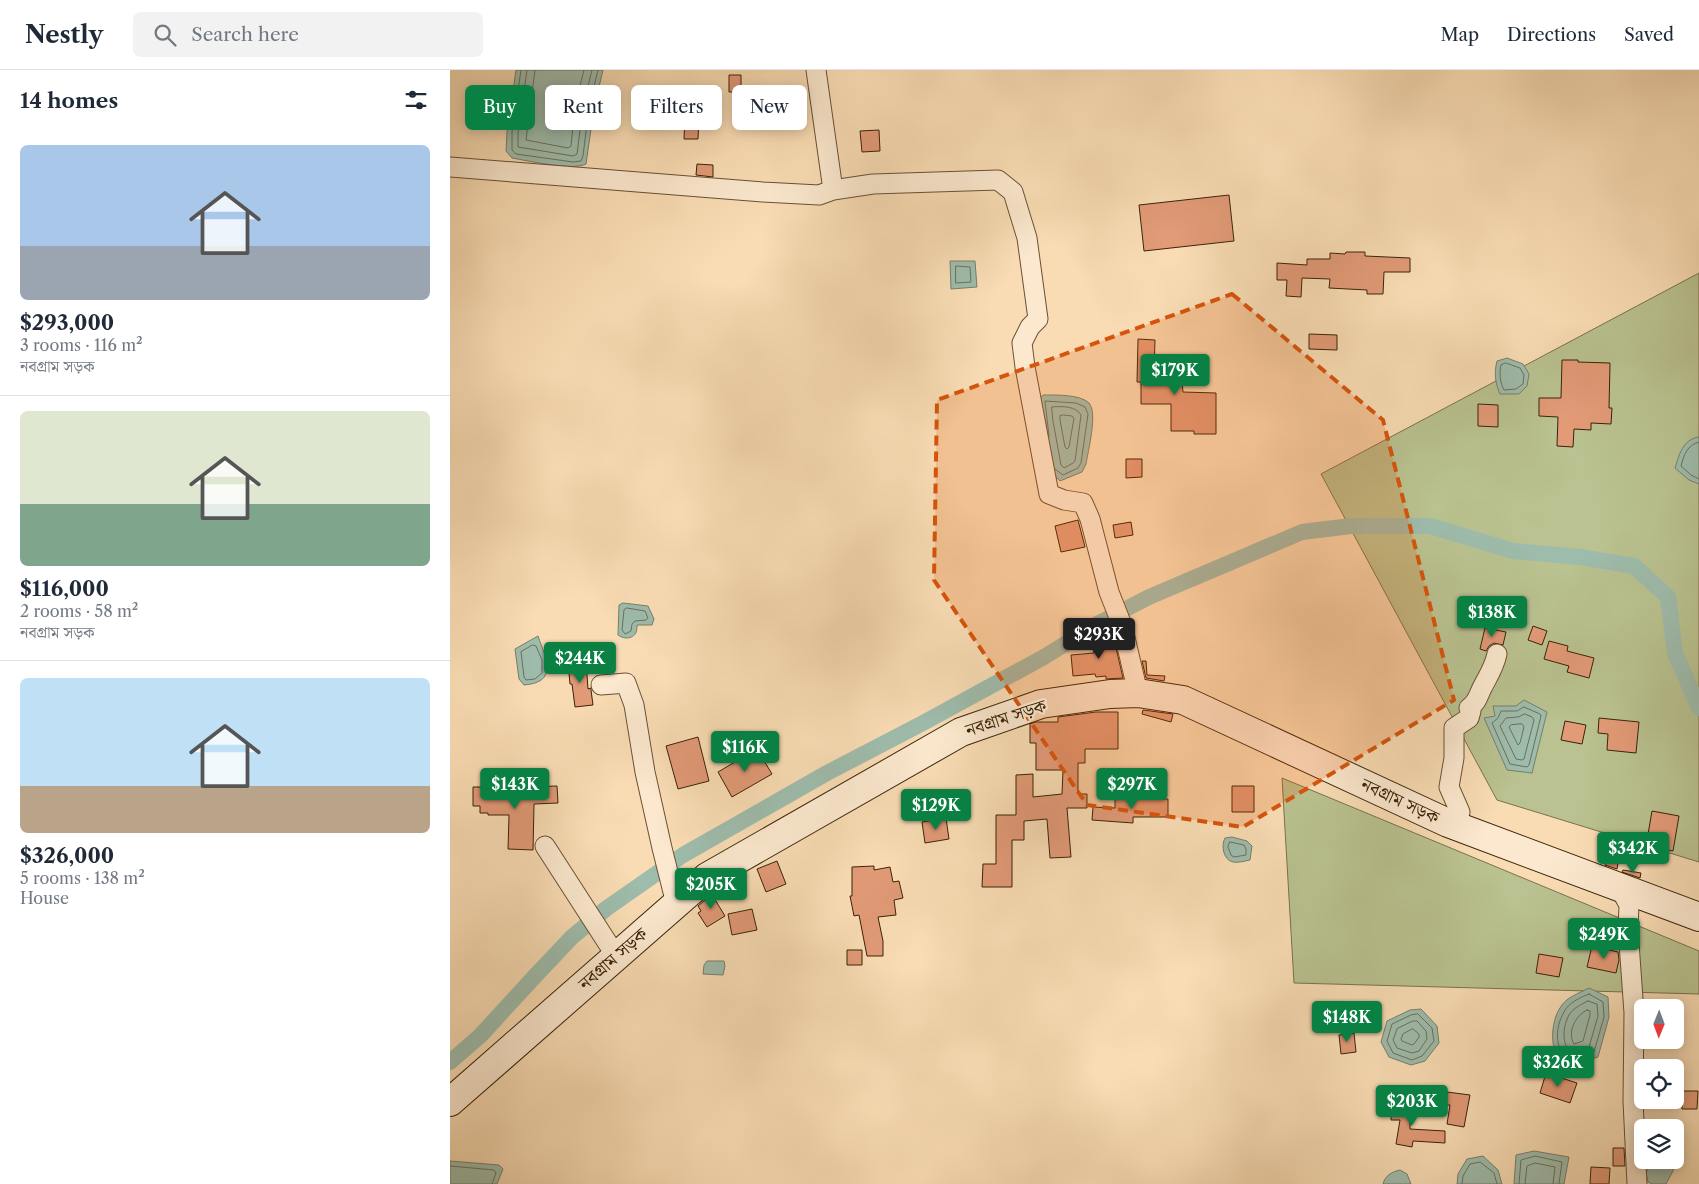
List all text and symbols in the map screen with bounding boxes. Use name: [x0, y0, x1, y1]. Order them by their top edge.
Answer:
search box: [133, 12, 483, 57]
text: Nestly: [25, 20, 103, 49]
icon: search: [151, 21, 179, 49]
text: Search here: [191, 23, 299, 46]
text: Map: [1440, 24, 1479, 46]
text: Directions: [1507, 24, 1596, 46]
text: Saved: [1624, 24, 1674, 46]
chip: Buy: [465, 85, 535, 130]
chip: Rent: [545, 85, 621, 130]
chip: Filters: [631, 85, 722, 130]
chip: New: [732, 85, 807, 130]
icon: filters: [402, 86, 430, 114]
text: 14 homes: [20, 88, 118, 113]
icon: home: [180, 178, 270, 268]
text: $293,000: [20, 310, 114, 335]
text: 3 rooms · 116 m²: [20, 335, 143, 355]
pin: $179K: [1140, 354, 1210, 396]
text: নবগ্রাম সড়ক: [20, 356, 94, 376]
text: $179K: [1152, 360, 1198, 380]
icon: home: [180, 443, 270, 533]
text: $116,000: [20, 576, 109, 601]
pin: $138K: [1457, 596, 1527, 638]
text: 2 rooms · 58 m²: [20, 601, 138, 621]
text: $138K: [1468, 602, 1516, 622]
pin: $293K: [1064, 618, 1134, 660]
text: নবগ্রাম সড়ক: [20, 622, 94, 642]
text: $293K: [1074, 624, 1124, 644]
pin: $244K: [545, 642, 615, 684]
text: $244K: [555, 648, 605, 668]
street label: নবগ্রাম সড়ক: [962, 694, 1050, 742]
icon: home: [180, 711, 270, 801]
pin: $116K: [710, 730, 780, 773]
text: $116K: [722, 737, 768, 757]
pin: $143K: [480, 768, 550, 810]
pin: $297K: [1097, 768, 1167, 810]
street label: নবগ্রাম সড়ক: [1357, 773, 1444, 829]
text: $143K: [491, 774, 539, 794]
text: $297K: [1107, 774, 1157, 794]
pin: $129K: [901, 788, 971, 831]
text: $129K: [912, 795, 960, 815]
pin: $342K: [1598, 832, 1668, 874]
text: $342K: [1608, 838, 1658, 858]
text: $326,000: [20, 843, 114, 868]
text: 5 rooms · 138 m²: [20, 868, 145, 888]
pin: $205K: [676, 868, 746, 910]
text: $205K: [686, 874, 736, 894]
text: House: [20, 888, 69, 908]
pin: $249K: [1569, 918, 1639, 960]
street label: নবগ্রাম সড়ক: [573, 922, 653, 995]
text: $249K: [1579, 924, 1629, 944]
north arrow: [1634, 999, 1684, 1049]
map controls: [1634, 999, 1684, 1169]
pin: $148K: [1312, 1000, 1382, 1043]
text: $148K: [1323, 1007, 1371, 1027]
pin: $326K: [1523, 1046, 1593, 1088]
text: $326K: [1533, 1052, 1583, 1072]
button: locate: [1634, 1059, 1684, 1109]
pin: $203K: [1377, 1084, 1447, 1127]
text: $203K: [1387, 1091, 1437, 1111]
button: layers: [1634, 1119, 1684, 1169]

